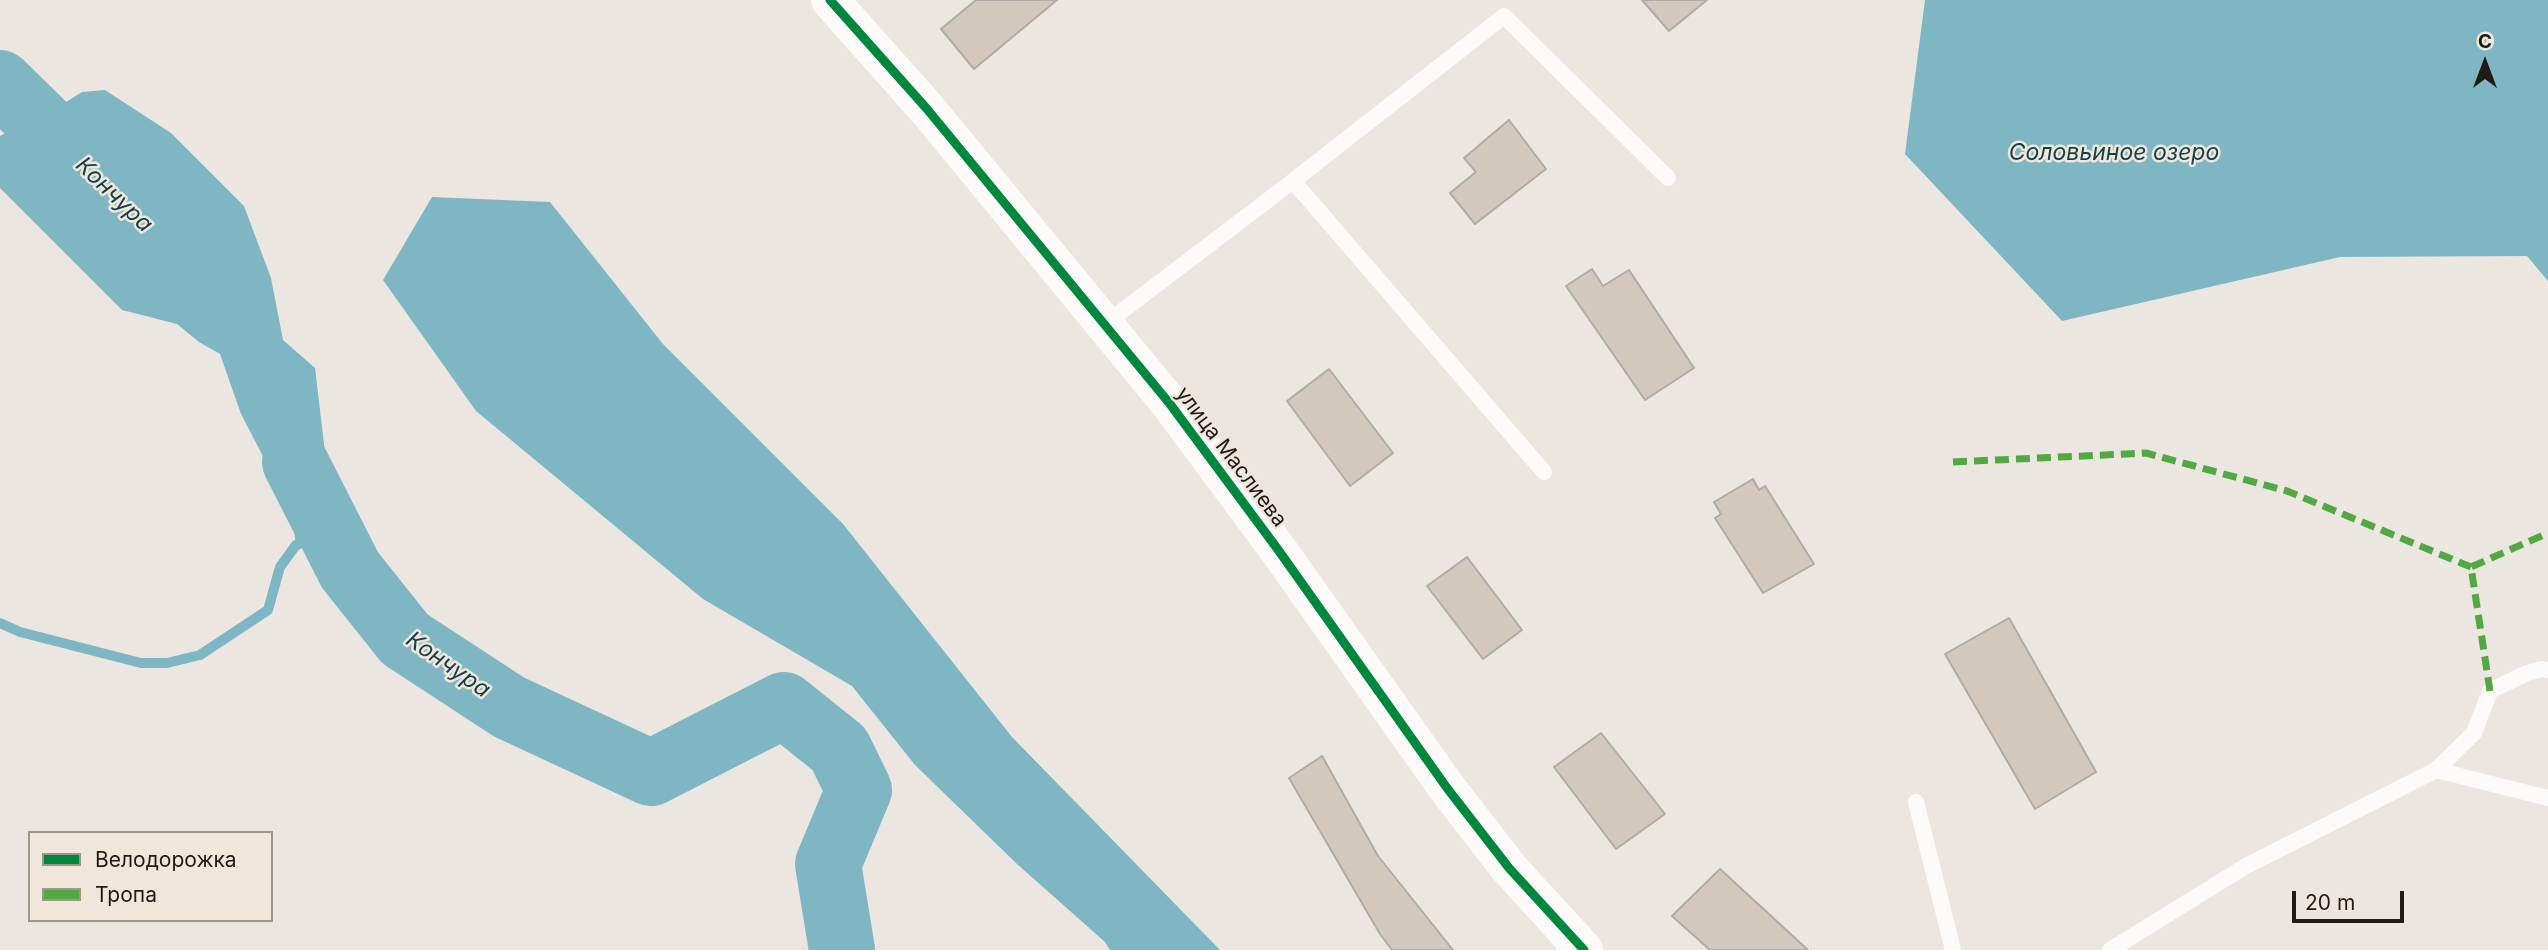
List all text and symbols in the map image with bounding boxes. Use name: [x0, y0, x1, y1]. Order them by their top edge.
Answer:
north arrow: [2450, 28, 2520, 98]
text: С: [2478, 30, 2492, 53]
water label: Соловьиное озеро: [2009, 139, 2219, 167]
water label: Кончура: [70, 152, 158, 238]
street label: улица Маслиева: [1170, 382, 1292, 532]
water label: Кончура: [401, 626, 495, 704]
legend: [28, 831, 273, 922]
text: Велодорожка: [95, 847, 237, 872]
scale bar: [2296, 876, 2408, 920]
text: Тропа: [95, 882, 157, 907]
text: 20 m: [2305, 890, 2355, 915]

